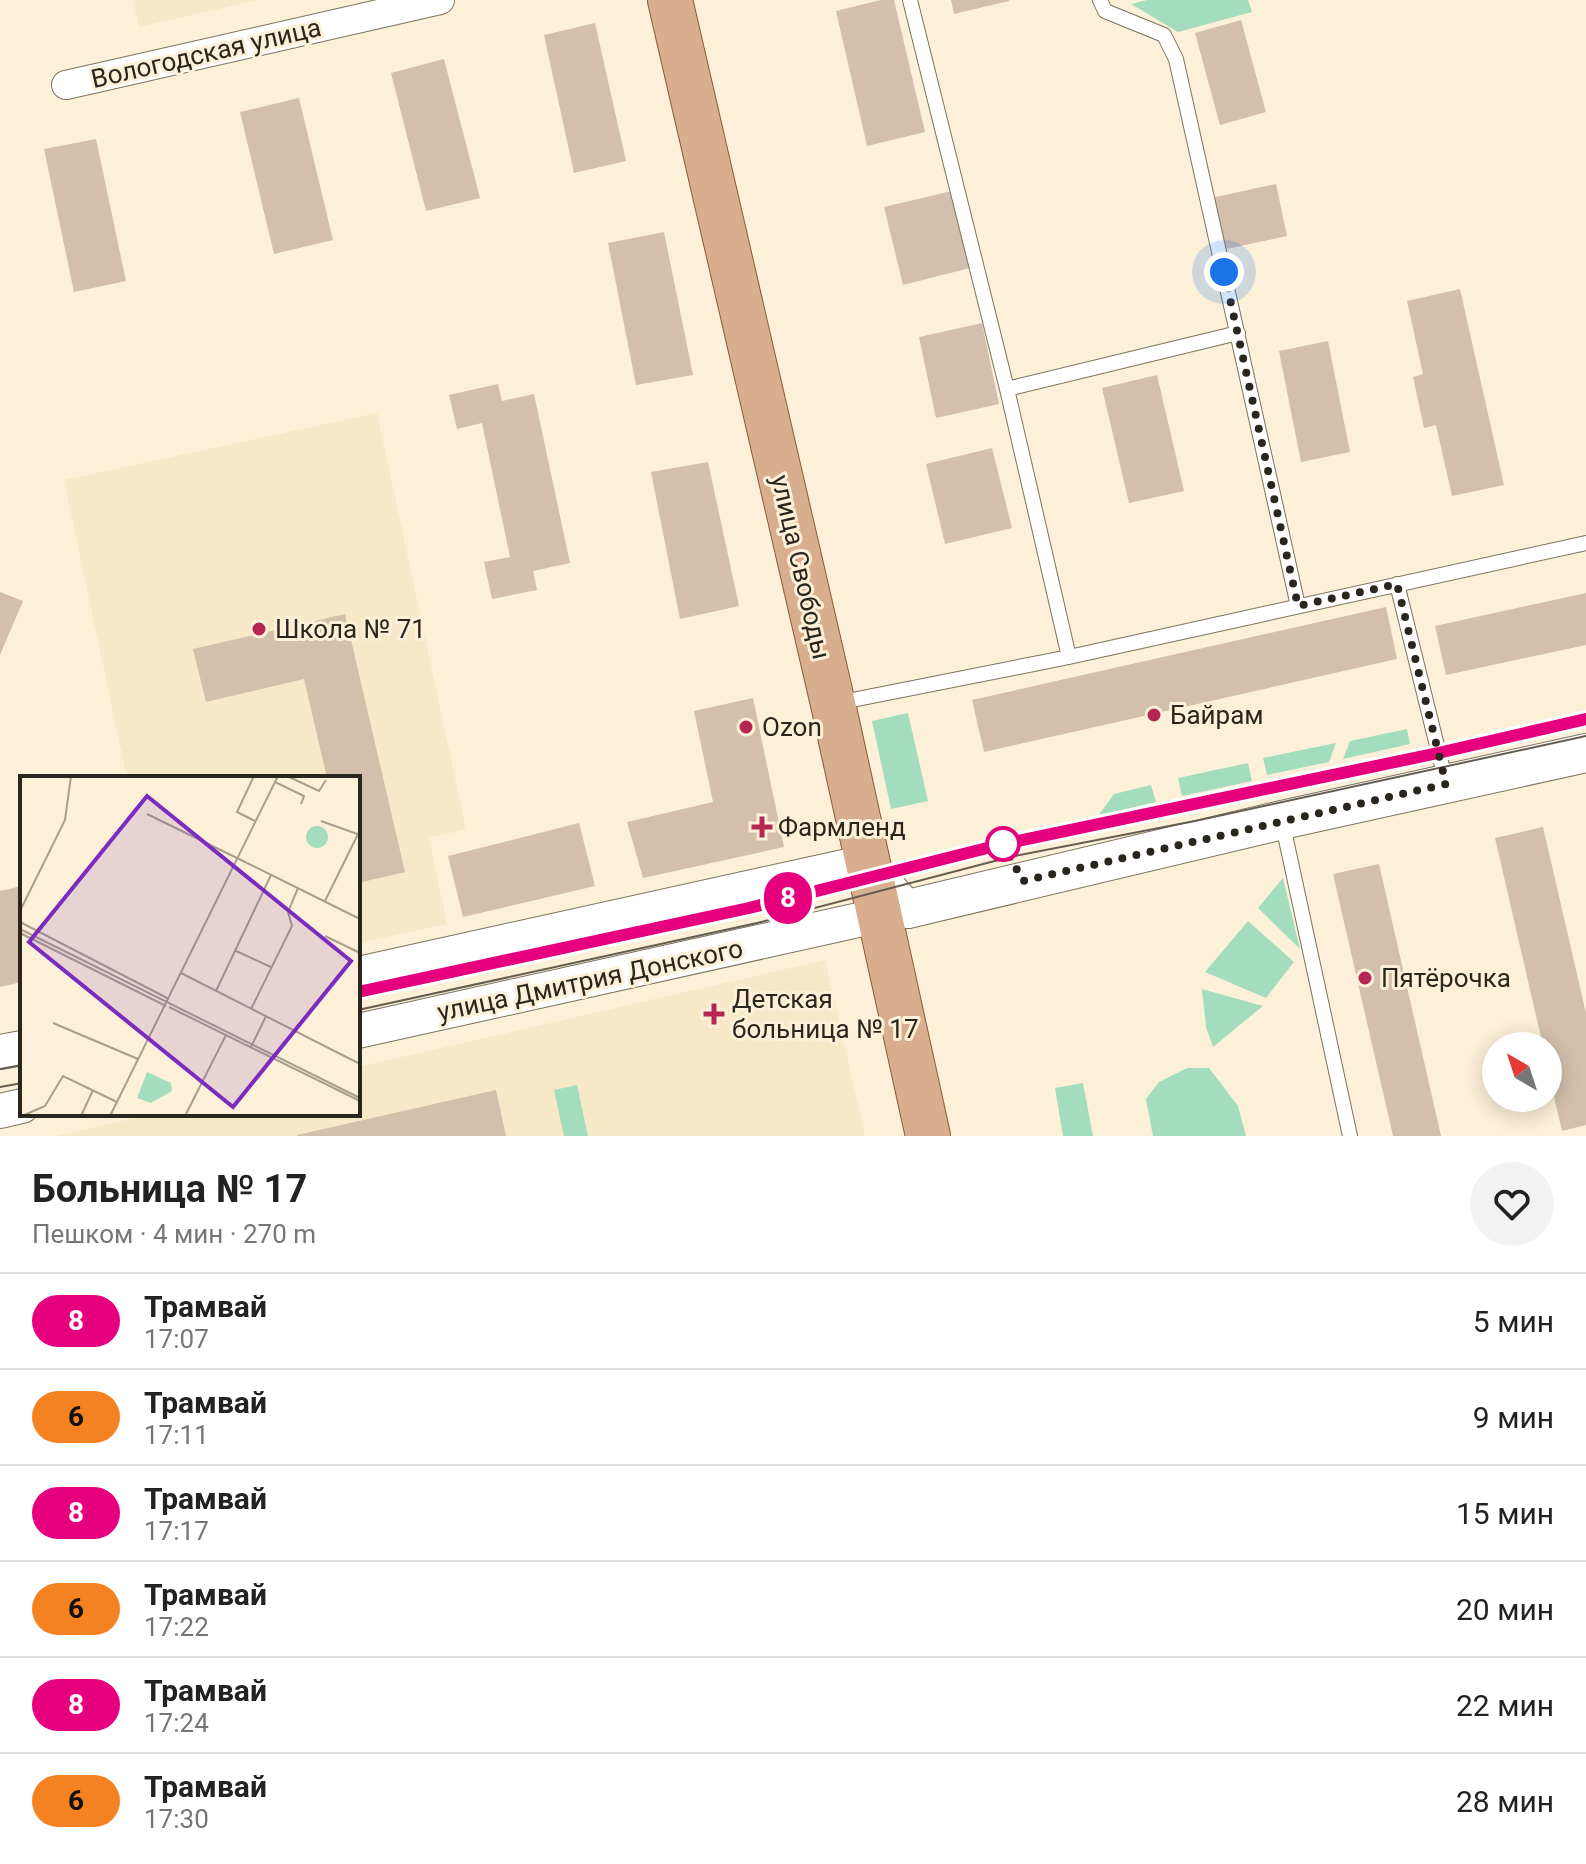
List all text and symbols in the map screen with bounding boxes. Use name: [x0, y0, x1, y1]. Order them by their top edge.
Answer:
street label: Вологодская улица: [88, 12, 324, 94]
your location: [1204, 252, 1244, 292]
street label: улица Свободы: [765, 472, 837, 662]
place label: Школа № 71: [275, 614, 426, 644]
marker: Школа № 71: [250, 620, 268, 638]
place label: Байрам: [1170, 700, 1264, 730]
marker: Байрам: [1145, 706, 1163, 724]
place label: Ozon: [762, 712, 822, 742]
marker: Ozon: [737, 718, 755, 736]
inset map: [20, 776, 360, 1116]
place label: Фармленд: [778, 812, 906, 842]
marker: Фармленд: [753, 818, 771, 836]
unlabelled marker: [986, 827, 1020, 861]
line badge: 8: [762, 872, 814, 924]
text: 8: [780, 881, 796, 914]
street label: улица Дмитрия Донского: [434, 933, 746, 1027]
place label: Пятёрочка: [1381, 963, 1511, 993]
marker: Пятёрочка: [1356, 969, 1374, 987]
place label: Детская больница № 17: [732, 984, 919, 1044]
marker: Детская больница № 17: [703, 1003, 725, 1025]
north arrow: [1482, 1032, 1562, 1112]
map controls: [1482, 1032, 1562, 1112]
button: heart: [1470, 1162, 1554, 1246]
text: Больница № 17: [32, 1167, 307, 1211]
text: Пешком · 4 мин · 270 m: [32, 1219, 316, 1249]
text: Трамвай: [144, 1289, 267, 1324]
text: 8: [68, 1304, 84, 1337]
text: 5 мин: [1473, 1304, 1554, 1339]
text: 17:07: [144, 1324, 209, 1354]
text: Трамвай: [144, 1385, 267, 1420]
text: 6: [68, 1400, 84, 1433]
text: 9 мин: [1473, 1400, 1554, 1435]
text: 17:11: [144, 1420, 209, 1450]
text: Трамвай: [144, 1481, 267, 1516]
text: 8: [68, 1496, 84, 1529]
text: 15 мин: [1456, 1496, 1554, 1531]
text: 17:17: [144, 1516, 209, 1546]
text: Трамвай: [144, 1577, 267, 1612]
text: 6: [68, 1592, 84, 1625]
text: 20 мин: [1456, 1592, 1554, 1627]
text: 17:22: [144, 1612, 209, 1642]
text: Трамвай: [144, 1673, 267, 1708]
text: 8: [68, 1688, 84, 1721]
text: 22 мин: [1456, 1688, 1554, 1723]
text: 17:24: [144, 1708, 209, 1738]
text: Трамвай: [144, 1769, 267, 1804]
text: 6: [68, 1784, 84, 1817]
text: 28 мин: [1456, 1784, 1554, 1819]
text: 17:30: [144, 1804, 209, 1834]

